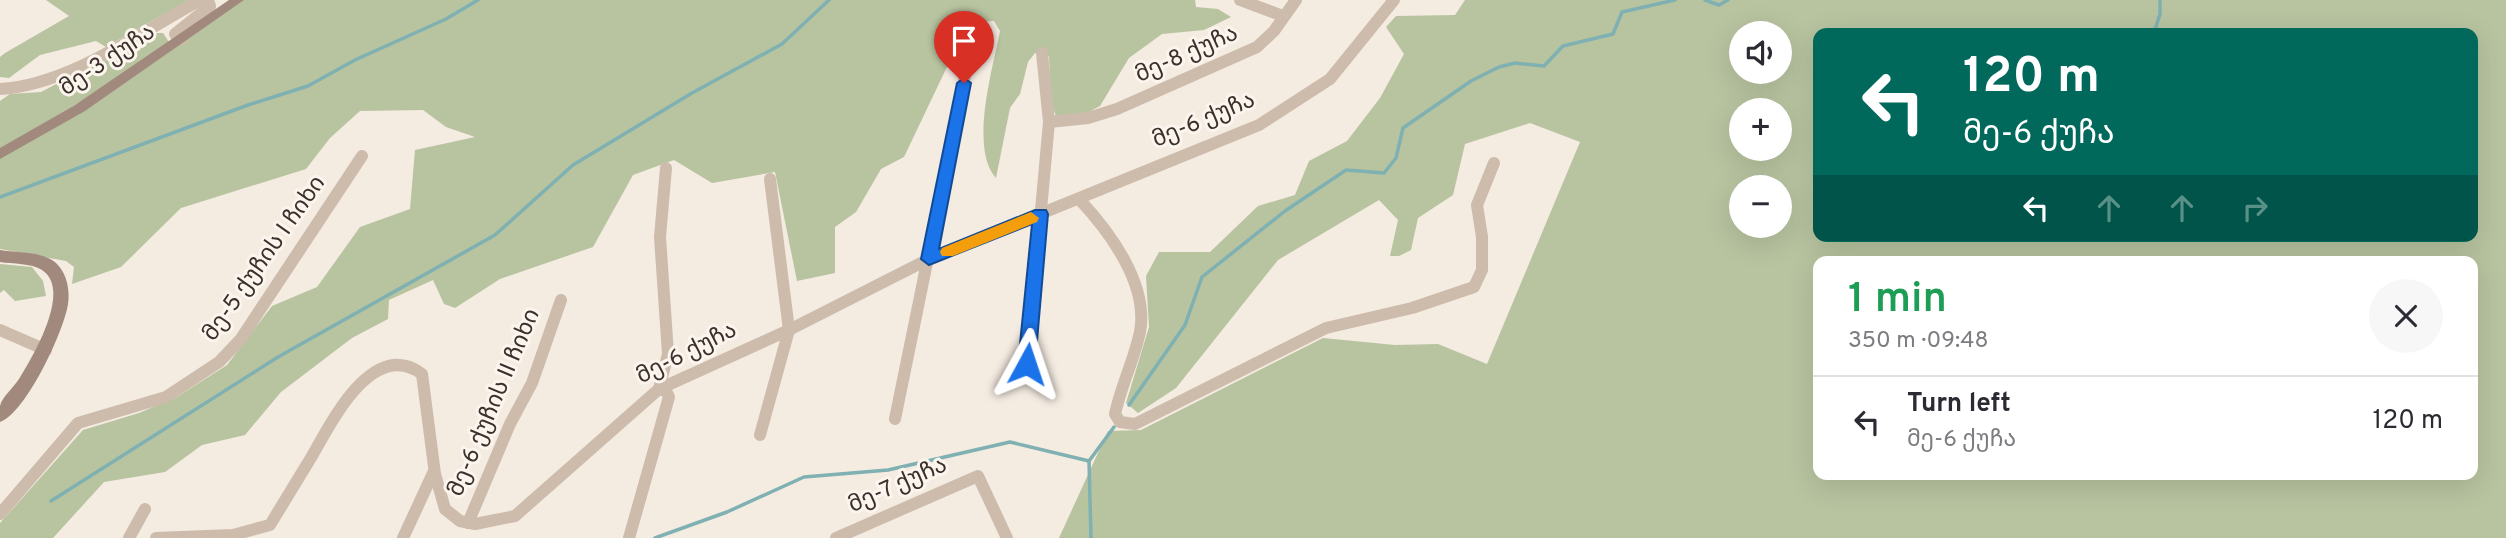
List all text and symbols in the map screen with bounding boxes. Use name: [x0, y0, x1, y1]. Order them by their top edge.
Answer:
pin: [934, 11, 994, 83]
street label: მე-3 ქუჩა: [55, 18, 161, 104]
street label: მე-8 ქუჩა: [1131, 20, 1243, 90]
map controls: [1729, 21, 1792, 238]
button: sound: [1729, 21, 1792, 84]
icon: arrive: [945, 22, 983, 60]
text: 120 m: [1963, 48, 2100, 110]
icon: left: [1848, 56, 1939, 147]
street label: მე-6 ქუჩა: [1148, 86, 1260, 156]
button: +: [1729, 98, 1792, 161]
text: მე-6 ქუჩა: [1963, 115, 2115, 155]
street label: მე-5 ქუჩის I ჩიხი: [197, 171, 333, 347]
button: −: [1729, 175, 1792, 238]
icon: left: [2017, 189, 2055, 227]
icon: ahead: [2090, 189, 2128, 227]
icon: ahead: [2163, 189, 2201, 227]
icon: right: [2236, 189, 2274, 227]
text: 1 min: [1848, 274, 1947, 327]
button: close: [2369, 279, 2443, 353]
street label: მე-6 ქუჩის II ჩიხი: [442, 305, 548, 501]
street label: მე-6 ქუჩა: [632, 316, 742, 392]
position arrow: [990, 327, 1064, 401]
text: 350 m · 09:48: [1848, 327, 1989, 356]
text: Turn left: [1907, 388, 2011, 421]
icon: left: [1848, 403, 1886, 441]
text: 120 m: [2373, 405, 2443, 438]
text: მე-6 ქუჩა: [1907, 426, 2016, 455]
street label: მე-7 ქუჩა: [844, 451, 952, 521]

